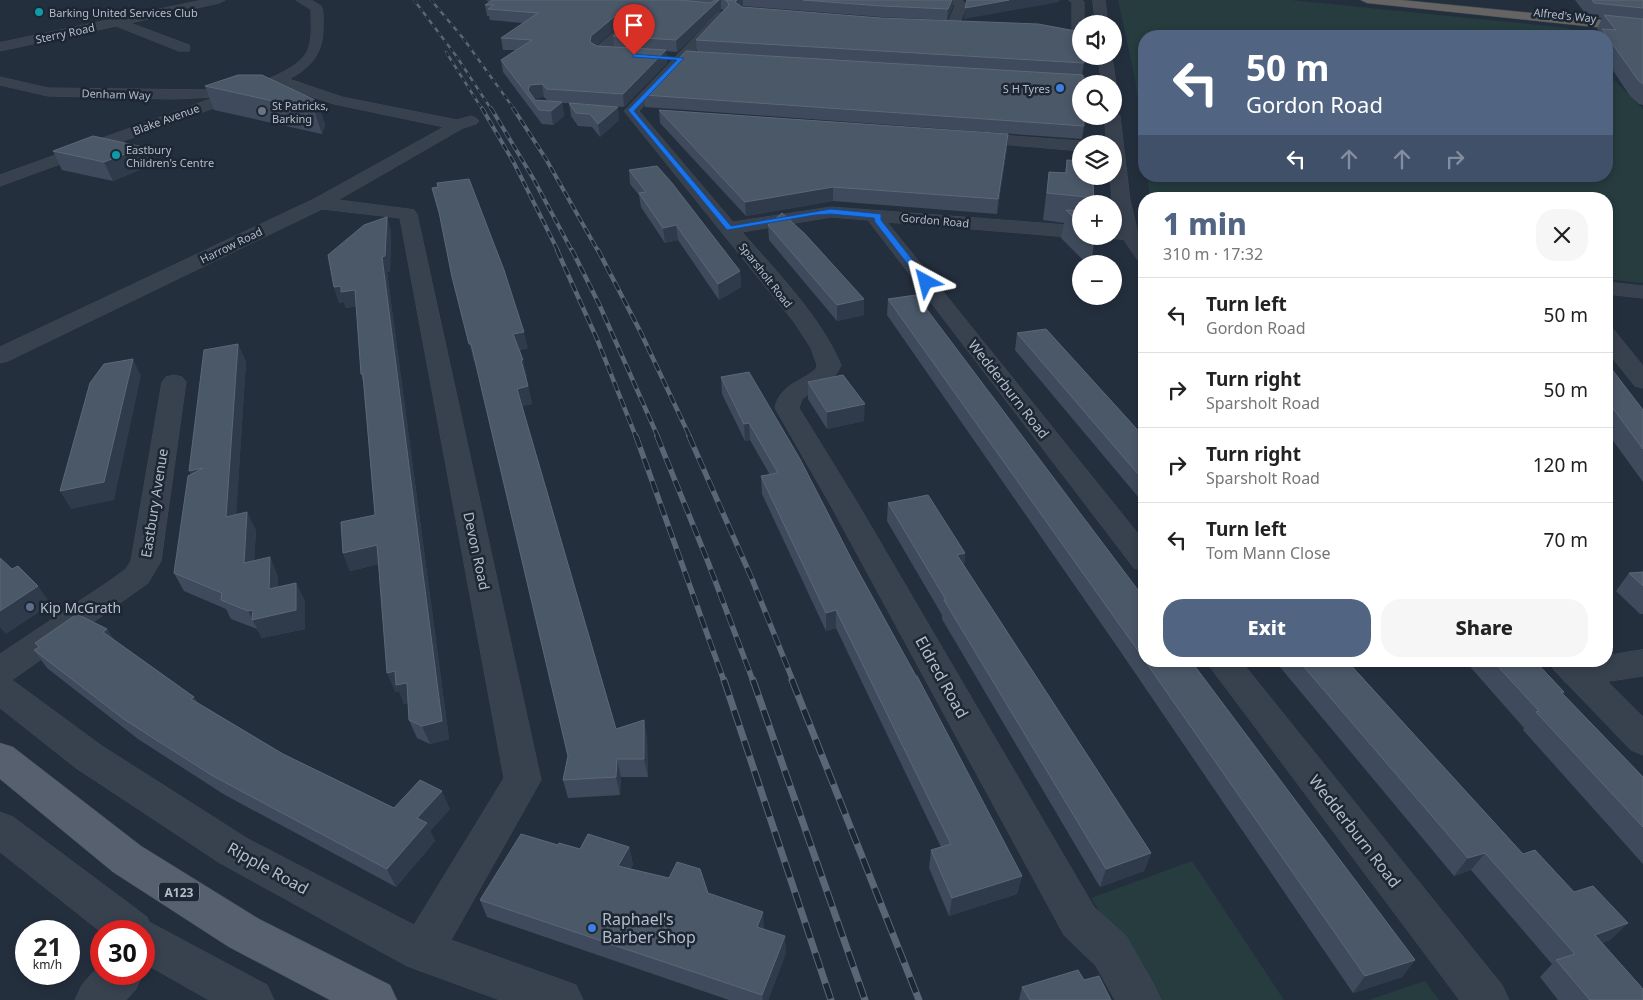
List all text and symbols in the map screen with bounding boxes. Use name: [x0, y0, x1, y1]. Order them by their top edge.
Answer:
pin: [613, 4, 655, 55]
street label: Alfred's Way: [1533, 4, 1597, 26]
place label: Barking United Services Club: [49, 5, 198, 20]
marker: Barking United Services Club: [33, 6, 45, 18]
icon: arrive: [620, 11, 648, 39]
map controls: [1072, 15, 1122, 305]
button: sound: [1072, 15, 1122, 65]
street label: Sterry Road: [34, 19, 96, 47]
text: 50 m: [1246, 44, 1329, 91]
icon: left: [1163, 50, 1228, 115]
button: search: [1072, 75, 1122, 125]
place label: S H Tyres: [1003, 81, 1050, 96]
marker: S H Tyres: [1054, 82, 1066, 94]
street label: Denham Way: [81, 85, 151, 103]
text: Gordon Road: [1246, 89, 1383, 119]
place label: St Patricks, Barking: [272, 98, 328, 126]
street label: Blake Avenue: [131, 100, 201, 138]
marker: St Patricks, Barking: [256, 105, 268, 117]
button: layers: [1072, 135, 1122, 185]
place label: Eastbury Children's Centre: [126, 142, 214, 170]
icon: left: [1282, 145, 1310, 173]
icon: ahead: [1335, 145, 1363, 173]
icon: ahead: [1388, 145, 1416, 173]
icon: right: [1441, 145, 1469, 173]
marker: Eastbury Children's Centre: [110, 149, 122, 161]
button: +: [1072, 195, 1122, 245]
text: 1 min: [1163, 203, 1247, 244]
button: close: [1536, 209, 1588, 261]
street label: Gordon Road: [900, 210, 970, 230]
street label: Harrow Road: [197, 223, 265, 267]
street label: Sparsholt Road: [736, 240, 796, 310]
text: 310 m · 17:32: [1163, 243, 1263, 265]
position arrow: [899, 255, 951, 307]
button: −: [1072, 255, 1122, 305]
text: Turn left: [1206, 291, 1287, 317]
icon: left: [1163, 301, 1191, 329]
text: 50 m: [1544, 302, 1588, 328]
text: Gordon Road: [1206, 317, 1306, 339]
street label: Wedderburn Road: [964, 336, 1054, 442]
text: Turn right: [1206, 366, 1301, 392]
icon: right: [1163, 376, 1191, 404]
text: 50 m: [1544, 377, 1588, 403]
text: Sparsholt Road: [1206, 392, 1320, 414]
text: Turn right: [1206, 441, 1301, 467]
street label: Eastbury Avenue: [136, 447, 172, 559]
icon: right: [1163, 451, 1191, 479]
text: 120 m: [1533, 452, 1588, 478]
text: Sparsholt Road: [1206, 467, 1320, 489]
street label: Devon Road: [459, 510, 495, 592]
text: Turn left: [1206, 516, 1287, 542]
icon: left: [1163, 526, 1191, 554]
text: 70 m: [1544, 527, 1588, 553]
text: Tom Mann Close: [1206, 542, 1331, 564]
place label: Kip McGrath: [40, 598, 121, 617]
button: Exit: [1163, 599, 1371, 657]
button: Share: [1381, 599, 1588, 657]
marker: Kip McGrath: [24, 601, 36, 613]
street label: Eldred Road: [910, 632, 974, 722]
street label: Wedderburn Road: [1304, 770, 1406, 892]
street label: Ripple Road: [224, 837, 312, 899]
road number: A123: [159, 882, 199, 902]
place label: Raphael's Barber Shop: [602, 908, 696, 948]
speed limit sign: 30: [90, 920, 155, 985]
marker: Raphael's Barber Shop: [586, 922, 598, 934]
text: 21: [33, 929, 62, 963]
text: km/h: [33, 956, 62, 973]

